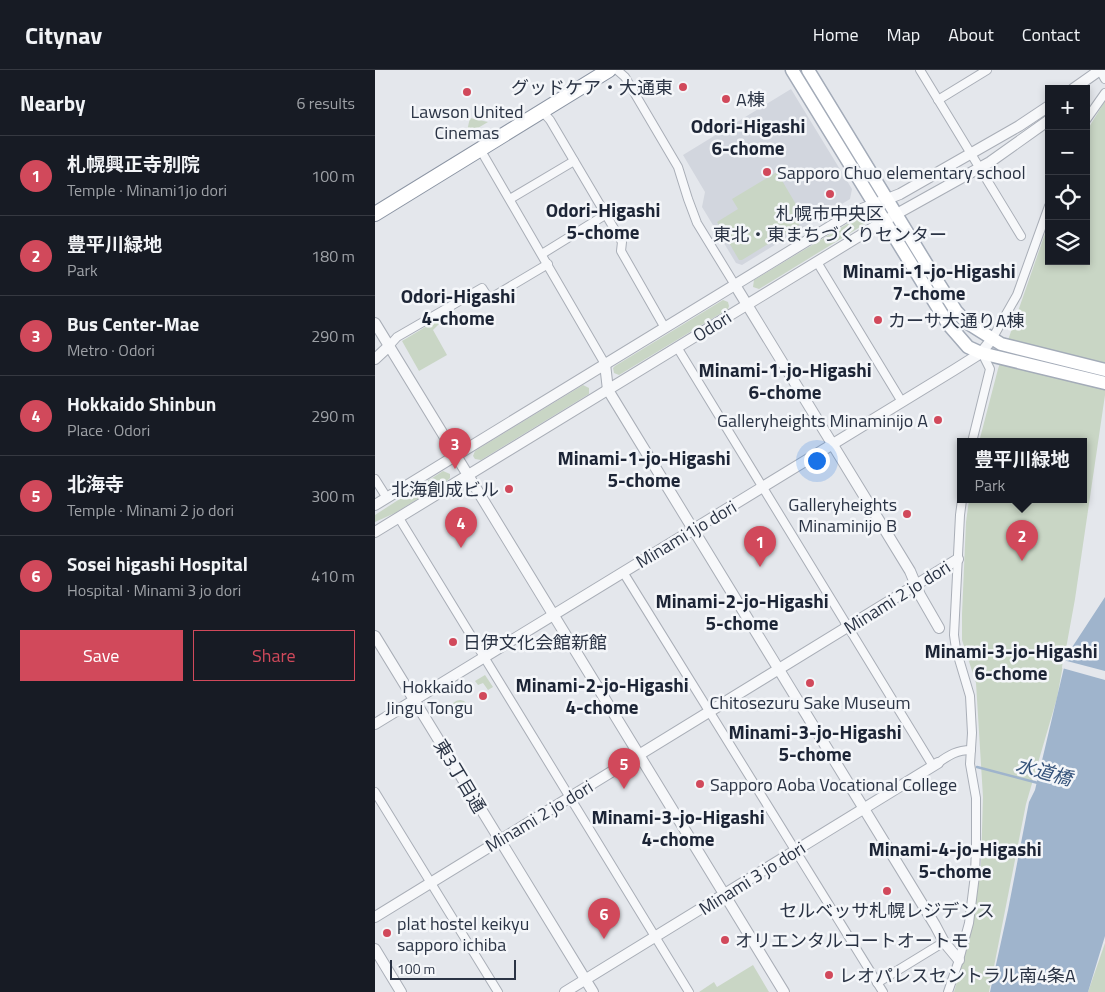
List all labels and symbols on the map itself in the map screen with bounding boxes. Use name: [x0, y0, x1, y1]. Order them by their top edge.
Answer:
place label: グッドケア・大通東: [511, 74, 673, 101]
marker: グッドケア・大通東: [677, 81, 689, 93]
marker: Lawson United Cinemas: [461, 86, 473, 98]
place label: A棟: [736, 86, 765, 113]
marker: A棟: [720, 93, 732, 105]
place label: Lawson United Cinemas: [411, 98, 523, 146]
district label: Odori-Higashi 6-chome: [691, 111, 805, 162]
place label: Sapporo Chuo elementary school: [777, 159, 1026, 186]
marker: Sapporo Chuo elementary school: [761, 166, 773, 178]
marker: 札幌市中央区 東北・東まちづくりセンター: [824, 188, 836, 200]
district label: Odori-Higashi 5-chome: [546, 195, 660, 246]
place label: 札幌市中央区 東北・東まちづくりセンター: [713, 200, 947, 248]
district label: Minami-1-jo-Higashi 7-chome: [842, 256, 1016, 307]
district label: Odori-Higashi 4-chome: [401, 281, 515, 332]
street label: Odori: [687, 304, 737, 348]
place label: カーサ大通りA棟: [888, 307, 1024, 334]
marker: カーサ大通りA棟: [872, 314, 884, 326]
district label: Minami-1-jo-Higashi 6-chome: [698, 355, 872, 406]
place label: Galleryheights Minaminijo A: [717, 407, 928, 434]
marker: Galleryheights Minaminijo A: [932, 414, 944, 426]
pin: 3: [439, 428, 471, 469]
district label: Minami-1-jo-Higashi 5-chome: [557, 443, 731, 494]
your location: [804, 448, 830, 474]
place label: 北海創成ビル: [391, 476, 499, 503]
marker: 北海創成ビル: [503, 483, 515, 495]
place label: Galleryheights Minaminijo B: [788, 491, 897, 539]
street label: Minami1jo dori: [630, 493, 742, 575]
pin: 4: [445, 507, 477, 548]
marker: Galleryheights Minaminijo B: [901, 508, 913, 520]
pin: 2: [1006, 520, 1038, 561]
pin: 1: [744, 526, 776, 567]
street label: Minami 2 jo dori: [838, 553, 956, 641]
district label: Minami-2-jo-Higashi 5-chome: [655, 586, 829, 637]
place label: 日伊文化会館新館: [463, 629, 607, 656]
marker: 日伊文化会館新館: [447, 636, 459, 648]
district label: Minami-3-jo-Higashi 6-chome: [924, 636, 1098, 687]
district label: Minami-2-jo-Higashi 4-chome: [515, 670, 689, 721]
place label: Hokkaido Jingu Tongu: [386, 673, 473, 721]
marker: Chitosezuru Sake Museum: [804, 677, 816, 689]
place label: Chitosezuru Sake Museum: [709, 689, 911, 716]
marker: Hokkaido Jingu Tongu: [477, 690, 489, 702]
district label: Minami-3-jo-Higashi 5-chome: [728, 717, 902, 768]
street label: 東3丁目通: [427, 734, 493, 818]
pin: 5: [608, 748, 640, 789]
water label: 水道橋: [1013, 750, 1078, 793]
place label: Sapporo Aoba Vocational College: [710, 771, 957, 798]
street label: Minami 2 jo dori: [480, 773, 598, 859]
marker: Sapporo Aoba Vocational College: [694, 778, 706, 790]
district label: Minami-3-jo-Higashi 4-chome: [591, 802, 765, 853]
street label: Minami 3 jo dori: [693, 834, 811, 922]
district label: Minami-4-jo-Higashi 5-chome: [868, 834, 1042, 885]
marker: セルベッサ札幌レジデンス: [881, 885, 893, 897]
place label: セルベッサ札幌レジデンス: [779, 897, 995, 924]
pin: 6: [588, 898, 620, 939]
place label: plat hostel keikyu sapporo ichiba: [397, 910, 529, 958]
marker: plat hostel keikyu sapporo ichiba: [381, 927, 393, 939]
place label: オリエンタルコートオートモ: [735, 927, 969, 954]
marker: オリエンタルコートオートモ: [719, 934, 731, 946]
scale bar: [390, 957, 516, 980]
place label: レオパレスセントラル南4条A: [839, 962, 1076, 989]
marker: レオパレスセントラル南4条A: [823, 969, 835, 981]

